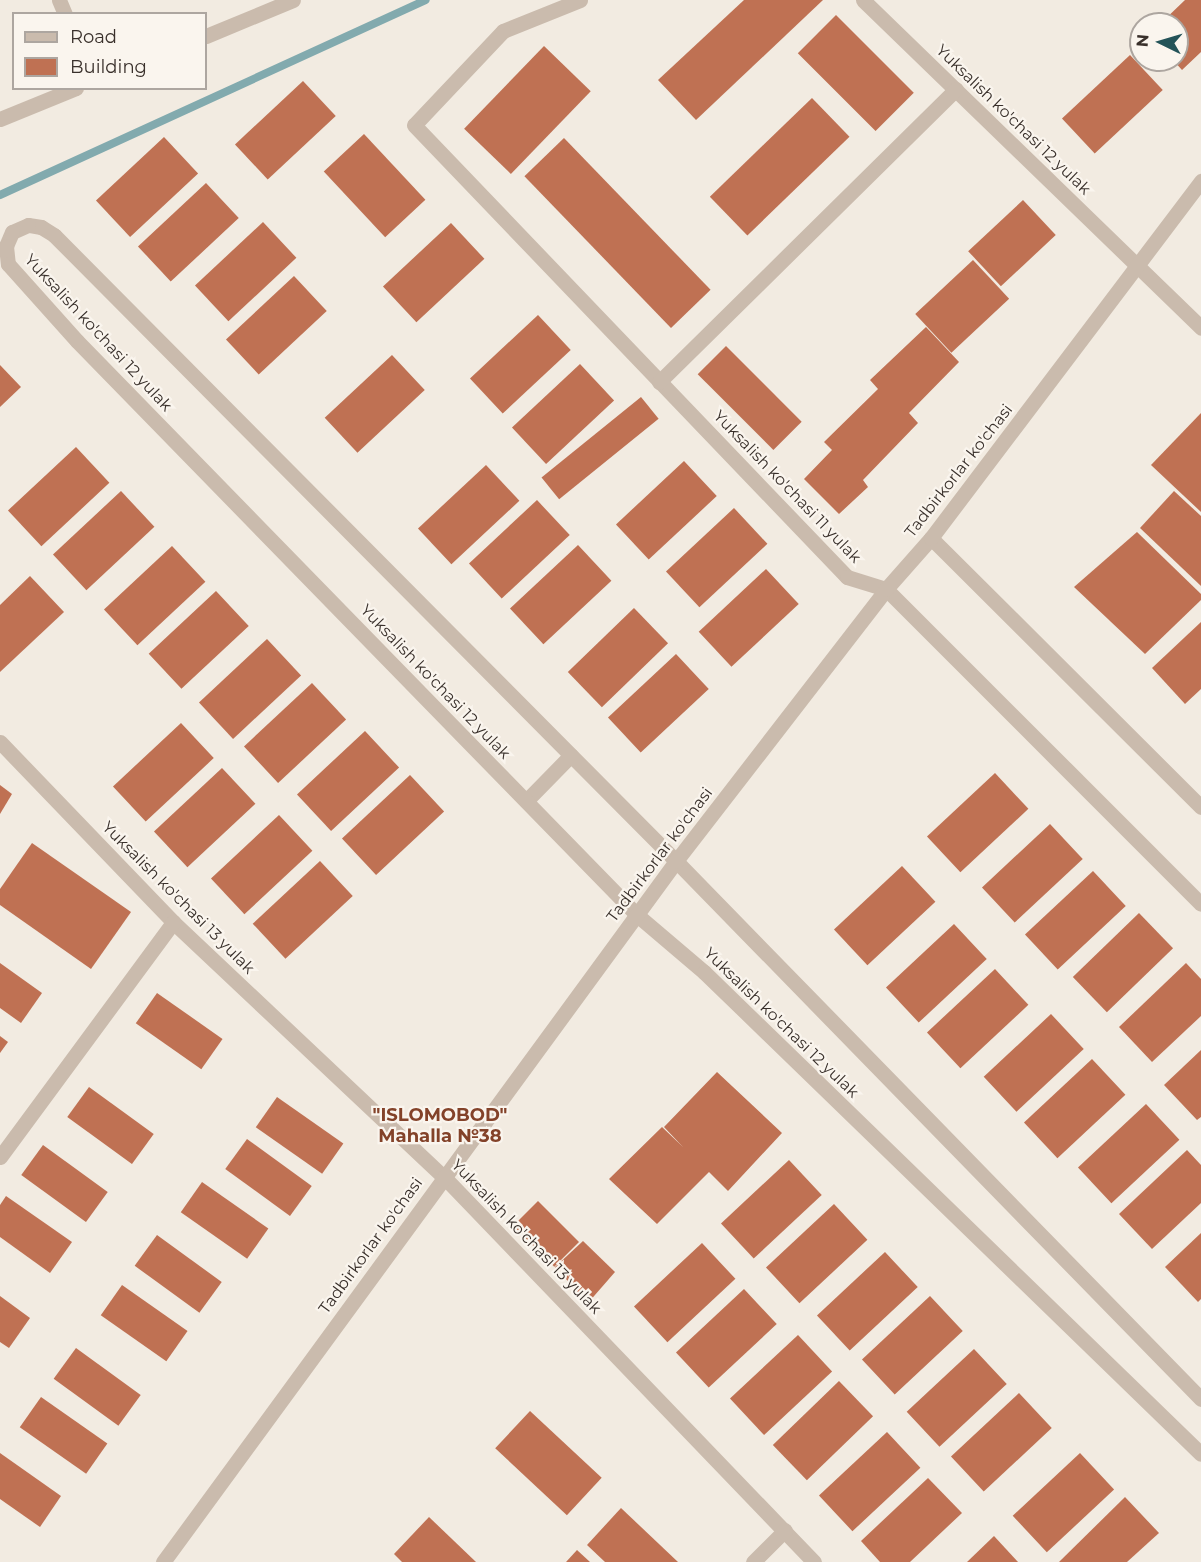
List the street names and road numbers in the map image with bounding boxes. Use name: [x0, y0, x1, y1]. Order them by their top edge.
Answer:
street label: Yuksalish ko'chasi 12 yulak: [932, 41, 1094, 199]
street label: Yuksalish ko'chasi 12 yulak: [20, 251, 176, 415]
street label: Tadbirkorlar ko'chasi: [901, 401, 1017, 541]
street label: Yuksalish ko'chasi 11 yulak: [709, 407, 865, 567]
street label: Yuksalish ko'chasi 12 yulak: [356, 601, 514, 763]
street label: Tadbirkorlar ko'chasi: [603, 784, 717, 926]
street label: Yuksalish ko'chasi 13 yulak: [98, 818, 258, 978]
street label: Yuksalish ko'chasi 12 yulak: [700, 944, 862, 1102]
street label: Yuksalish ko'chasi 13 yulak: [447, 1156, 605, 1318]
street label: Tadbirkorlar ko'chasi: [315, 1174, 427, 1318]

